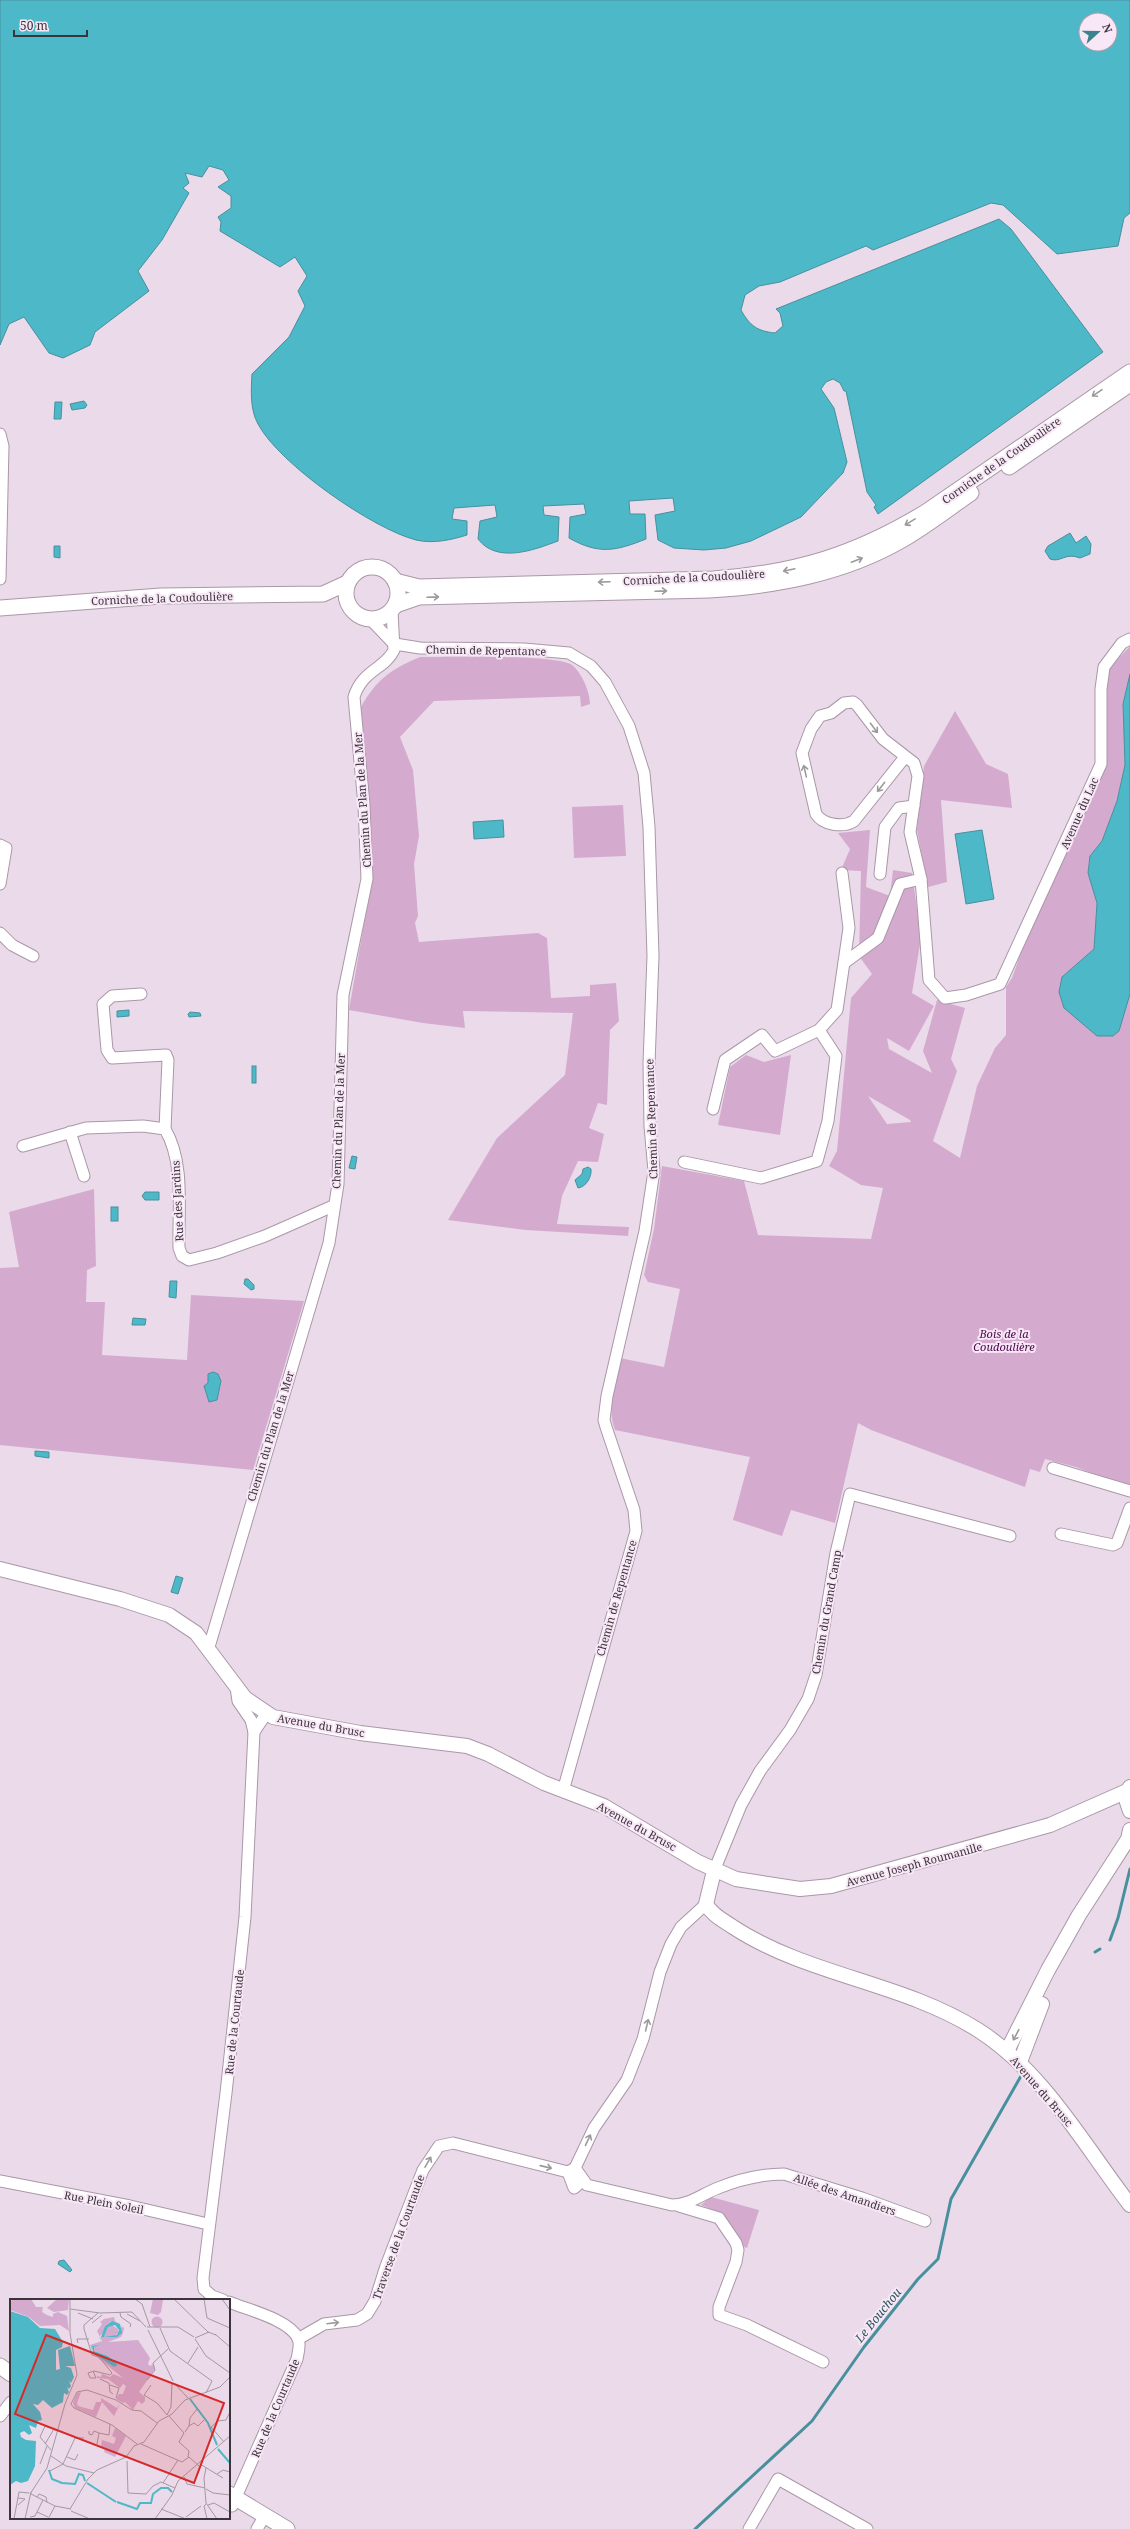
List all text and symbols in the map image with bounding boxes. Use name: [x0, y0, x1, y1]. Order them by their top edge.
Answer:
scale bar: [14, 12, 87, 38]
north arrow: [1078, 12, 1118, 52]
text: 50 m: [20, 17, 48, 34]
text: N: [1099, 22, 1116, 35]
one-way arrow: [1092, 389, 1103, 397]
street label: Corniche de la Coudoulière: [939, 413, 1064, 507]
one-way arrow: [904, 519, 916, 527]
one-way arrow: [851, 556, 863, 564]
street label: Corniche de la Coudoulière: [623, 566, 765, 588]
one-way arrow: [783, 566, 796, 574]
one-way arrow: [598, 578, 611, 585]
one-way arrow: [654, 587, 667, 595]
street label: Corniche de la Coudoulière: [91, 588, 233, 608]
one-way arrow: [426, 593, 439, 601]
street label: Chemin de Repentance: [426, 641, 546, 659]
one-way arrow: [869, 722, 878, 733]
street label: Chemin du Plan de la Mer: [350, 731, 374, 868]
one-way arrow: [801, 764, 809, 777]
street label: Avenue du Lac: [1056, 775, 1102, 851]
one-way arrow: [877, 782, 885, 793]
street label: Chemin du Plan de la Mer: [328, 1052, 348, 1189]
street label: Chemin de Repentance: [641, 1059, 661, 1179]
street label: Rue des Jardins: [167, 1160, 187, 1242]
park label: Bois de la Coudoulière: [973, 1326, 1035, 1354]
street label: Chemin du Plan de la Mer: [243, 1368, 297, 1503]
street label: Chemin de Repentance: [592, 1538, 640, 1658]
street label: Chemin du Grand Camp: [808, 1548, 844, 1675]
street label: Avenue du Brusc: [276, 1710, 366, 1740]
street label: Avenue du Brusc: [595, 1798, 679, 1854]
street label: Avenue Joseph Roumanille: [844, 1839, 984, 1889]
street label: Rue de la Courtaude: [221, 1968, 247, 2075]
one-way arrow: [643, 2019, 651, 2032]
one-way arrow: [1012, 2029, 1020, 2041]
street label: Avenue du Brusc: [1007, 2053, 1077, 2129]
one-way arrow: [585, 2134, 592, 2146]
one-way arrow: [424, 2156, 432, 2168]
one-way arrow: [540, 2163, 553, 2171]
street label: Allée des Amandiers: [792, 2169, 898, 2219]
street label: Traverse de la Courtaude: [368, 2172, 428, 2302]
street label: Rue Plein Soleil: [63, 2187, 146, 2217]
water label: Le Bouchou: [850, 2284, 905, 2347]
inset map: [10, 2299, 230, 2519]
one-way arrow: [326, 2319, 339, 2326]
street label: Rue de la Courtaude: [247, 2356, 303, 2460]

